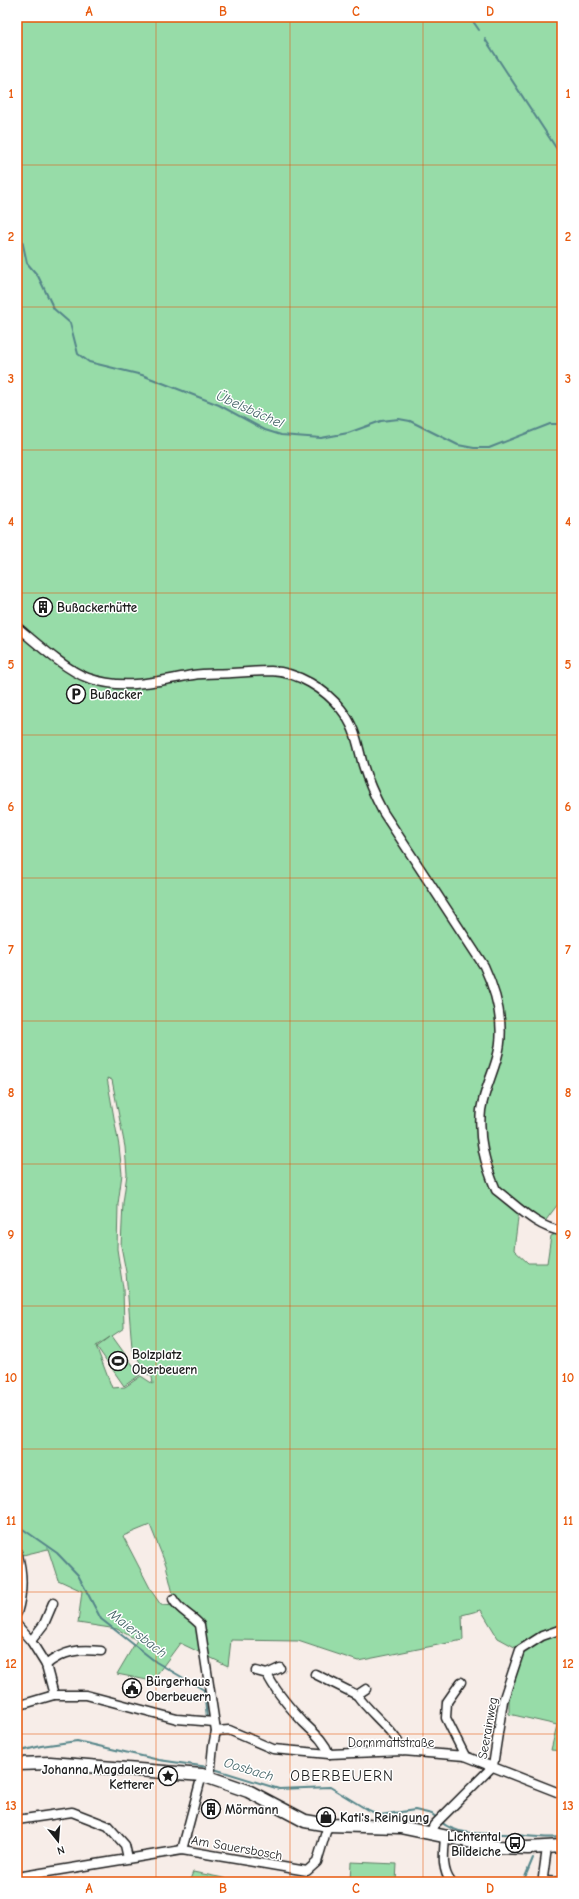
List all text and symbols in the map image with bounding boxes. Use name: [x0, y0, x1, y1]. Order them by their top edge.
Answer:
text: A: [85, 4, 93, 19]
text: B: [219, 4, 227, 19]
text: C: [352, 4, 360, 19]
text: D: [486, 4, 494, 19]
text: 1: [8, 86, 14, 101]
text: 1: [565, 86, 571, 101]
text: 2: [8, 229, 14, 244]
text: 2: [565, 229, 571, 244]
text: 3: [8, 371, 14, 386]
text: 3: [565, 371, 571, 386]
water label: Übelsbächel: [213, 387, 287, 432]
text: 4: [8, 514, 14, 529]
text: 4: [565, 514, 571, 529]
building icon: Bußackerhütte: [32, 596, 54, 618]
place label: Bußackerhütte: [57, 600, 138, 615]
text: 5: [8, 657, 15, 672]
text: 5: [565, 657, 572, 672]
parking icon: Bußacker: [65, 683, 87, 705]
place label: Bußacker: [90, 687, 143, 702]
text: 6: [8, 799, 15, 814]
text: 6: [565, 799, 572, 814]
text: 7: [8, 942, 14, 957]
text: 7: [565, 942, 571, 957]
text: 8: [8, 1085, 14, 1100]
text: 8: [565, 1085, 571, 1100]
text: 9: [8, 1227, 15, 1242]
text: 9: [565, 1227, 572, 1242]
place label: Bolzplatz Oberbeuern: [132, 1347, 197, 1377]
sports icon: Bolzplatz Oberbeuern: [107, 1350, 129, 1372]
text: 10: [5, 1370, 17, 1385]
text: 10: [562, 1370, 574, 1385]
text: 11: [6, 1513, 16, 1528]
text: 11: [563, 1513, 573, 1528]
water label: Maiersbach: [104, 1605, 170, 1662]
text: 12: [5, 1656, 17, 1671]
text: 12: [562, 1656, 574, 1671]
place label: Bürgerhaus Oberbeuern: [146, 1674, 211, 1704]
public building icon: Bürgerhaus Oberbeuern: [121, 1677, 143, 1699]
street label: Seerainweg: [475, 1696, 500, 1760]
street label: Dornmattstraße: [348, 1735, 435, 1750]
water label: Oosbach: [222, 1754, 276, 1785]
place label: Johanna Magdalena Ketterer: [42, 1762, 155, 1792]
place icon: Johanna Magdalena Ketterer: [157, 1765, 179, 1787]
district label: OBERBEUERN: [290, 1767, 394, 1785]
text: 13: [5, 1798, 17, 1813]
building icon: Mörmann: [200, 1798, 222, 1820]
text: 13: [562, 1798, 574, 1813]
place label: Mörmann: [225, 1802, 279, 1817]
shop icon: Kati's Reinigung: [315, 1806, 337, 1828]
place label: Kati's Reinigung: [340, 1810, 430, 1825]
north arrow: [38, 1821, 78, 1861]
place label: Lichtental Bildeiche: [447, 1829, 502, 1859]
street label: Am Sauersbosch: [190, 1832, 284, 1863]
bus stop icon: Lichtental Bildeiche: [504, 1832, 526, 1854]
text: N: [55, 1843, 66, 1857]
text: A: [85, 1881, 93, 1896]
text: B: [219, 1881, 227, 1896]
text: C: [352, 1881, 360, 1896]
text: D: [486, 1881, 494, 1896]

